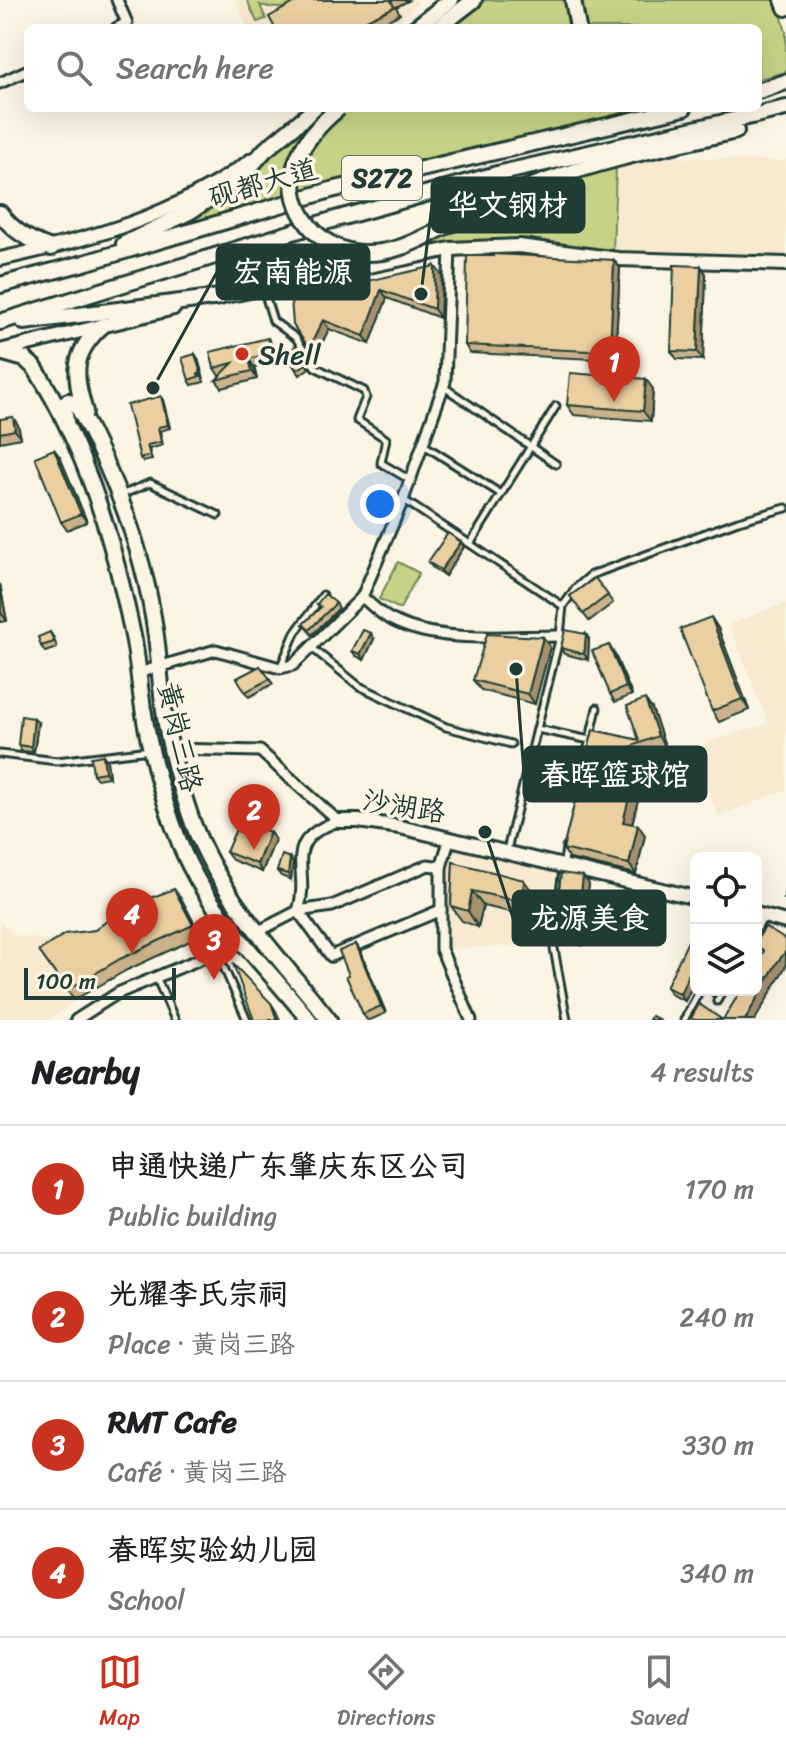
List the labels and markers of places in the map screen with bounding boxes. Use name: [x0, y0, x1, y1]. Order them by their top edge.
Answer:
callout: 华文钢材: [432, 178, 584, 232]
callout: 宏南能源: [217, 245, 369, 299]
place label: Shell: [258, 330, 322, 379]
pin: 1: [588, 336, 640, 402]
marker: Shell: [233, 345, 251, 363]
callout: 春晖篮球馆: [524, 747, 706, 801]
pin: 2: [228, 784, 280, 850]
pin: 4: [106, 888, 158, 954]
callout: 龙源美食: [513, 891, 665, 945]
pin: 3: [188, 914, 240, 980]

